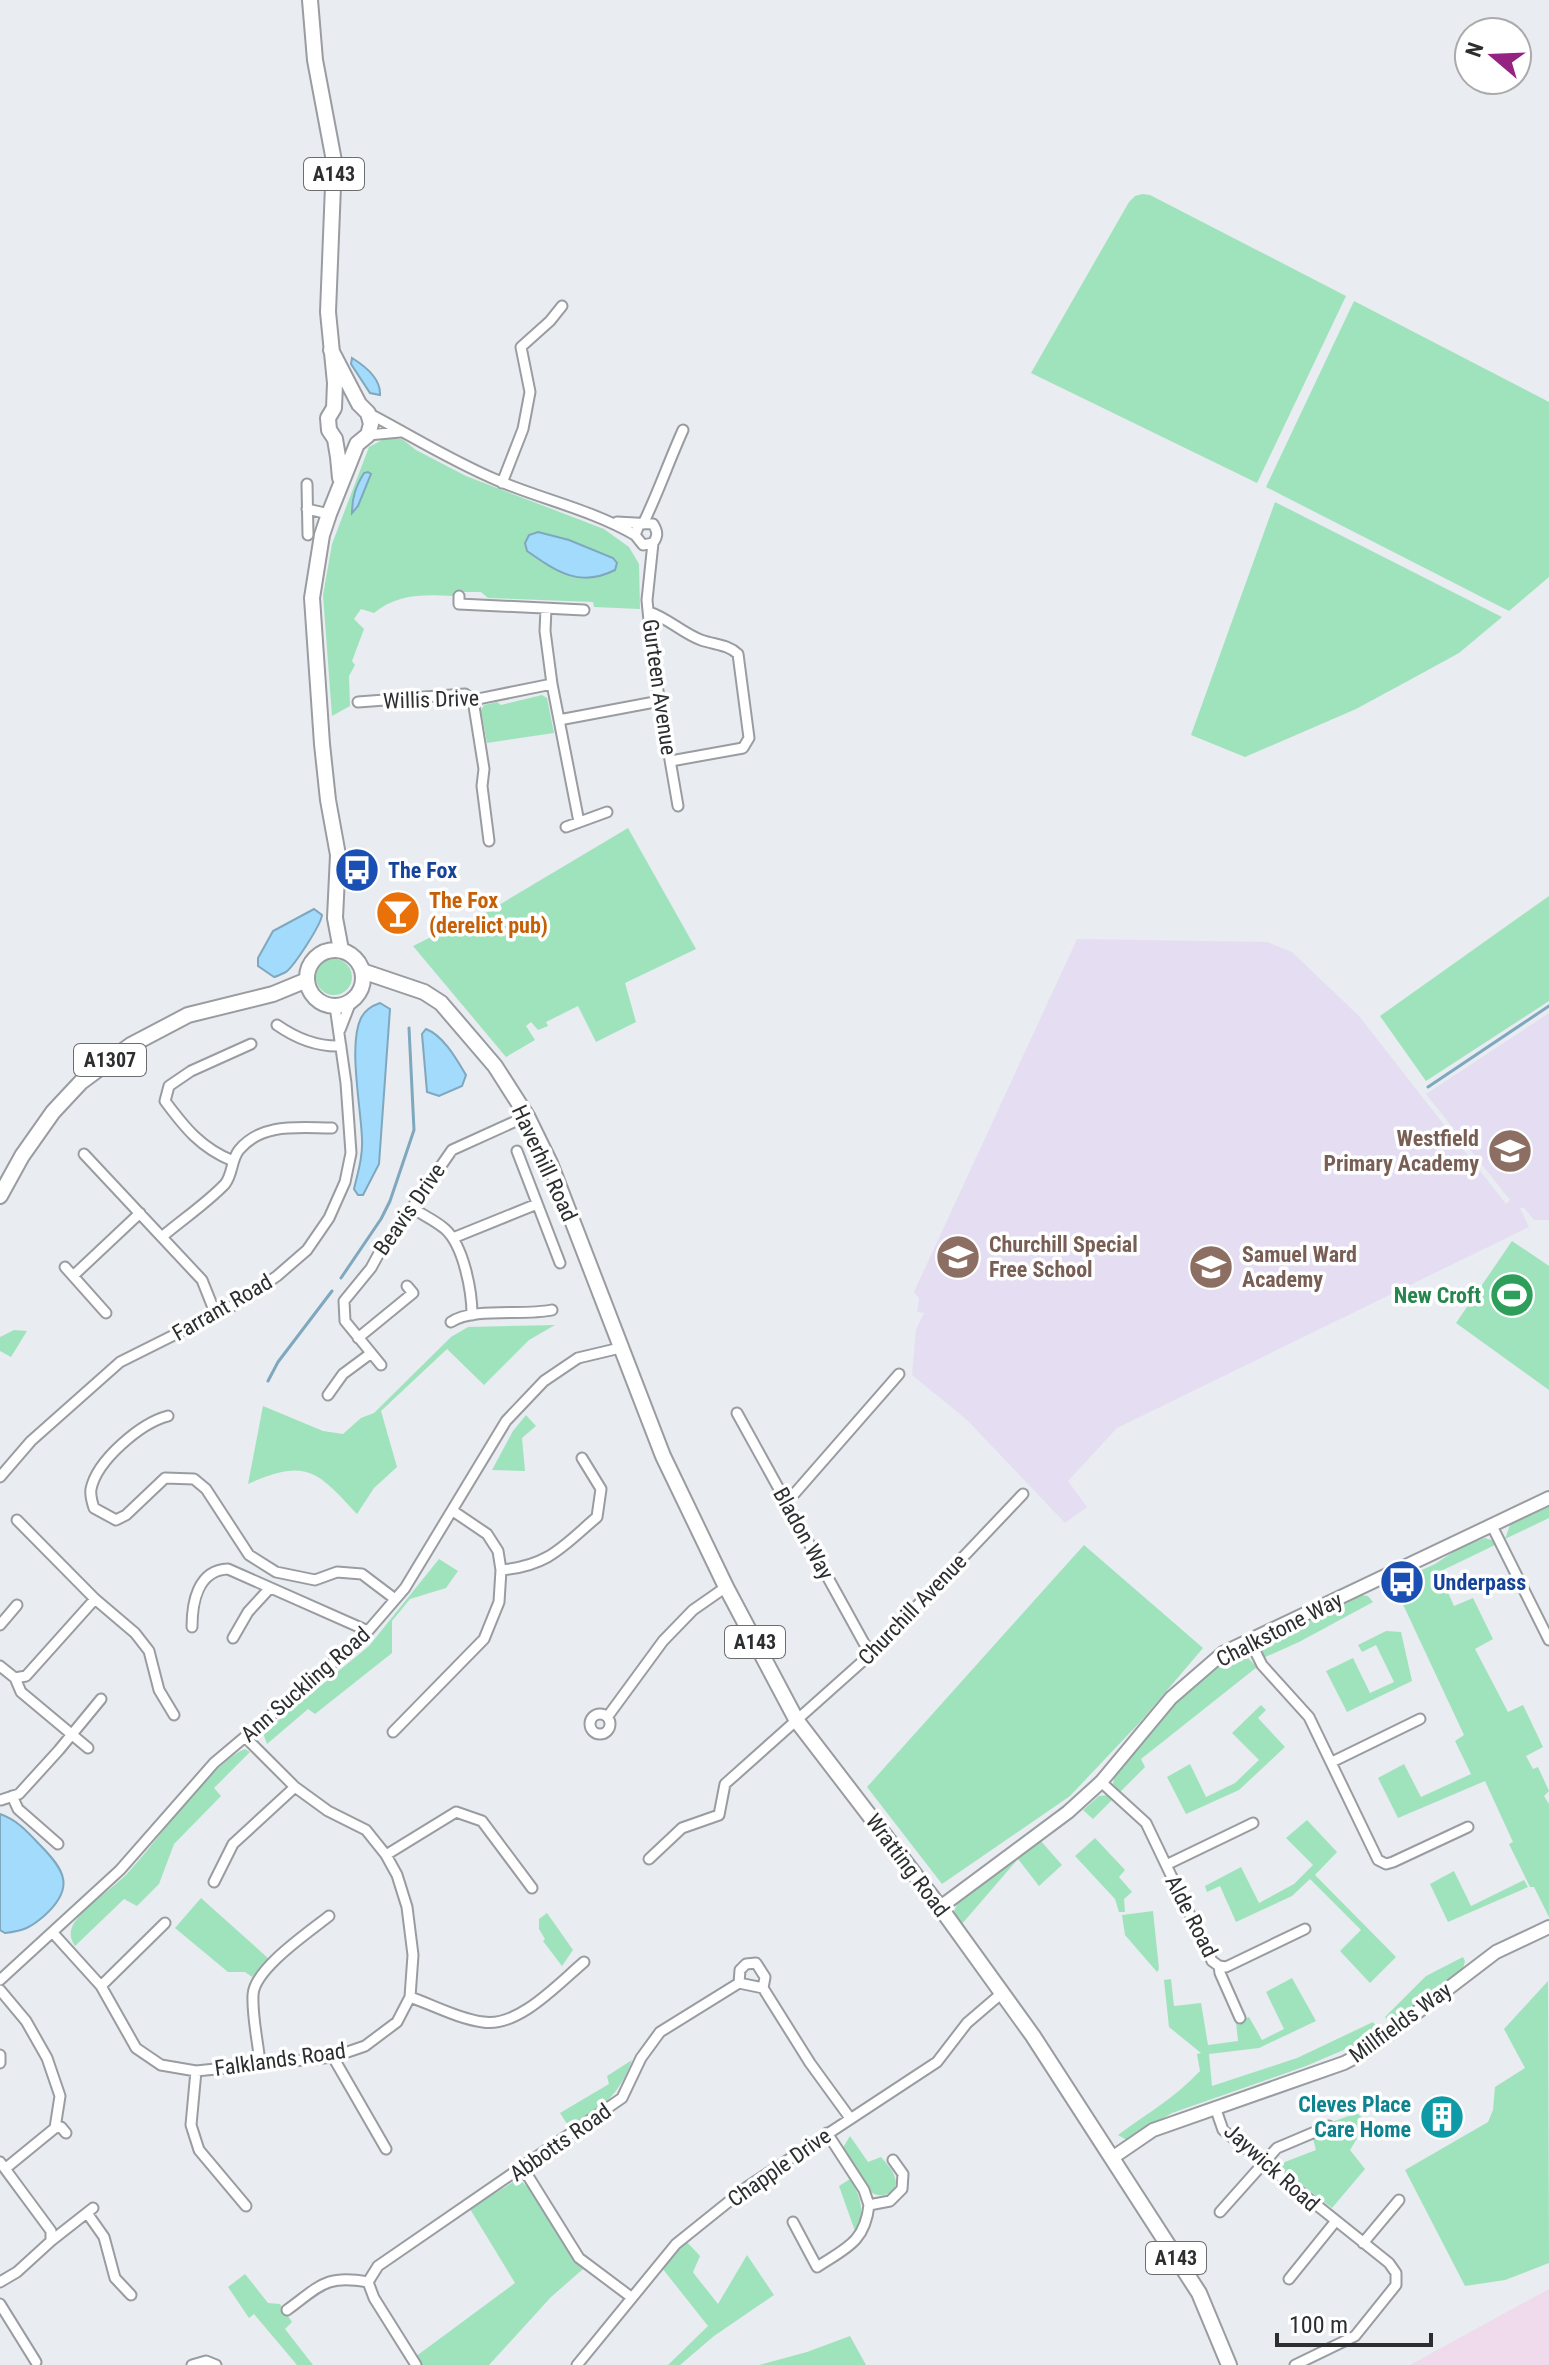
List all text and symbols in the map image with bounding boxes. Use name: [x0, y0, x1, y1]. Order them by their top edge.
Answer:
north arrow: [1453, 16, 1533, 96]
text: N: [1461, 39, 1489, 60]
road number: A143: [304, 158, 364, 190]
street label: Gurteen Avenue: [638, 617, 681, 757]
street label: Willis Drive: [383, 685, 479, 714]
bus stop icon: The Fox: [333, 846, 381, 894]
place label: The Fox: [388, 858, 457, 883]
place label: The Fox (derelict pub): [429, 888, 548, 938]
bar icon: The Fox (derelict pub): [374, 889, 422, 937]
road number: A1307: [74, 1044, 146, 1076]
street label: Haverhill Road: [507, 1101, 582, 1225]
place label: Westfield Primary Academy: [1323, 1126, 1479, 1176]
school or university icon: Westfield Primary Academy: [1486, 1127, 1534, 1175]
street label: Beavis Drive: [369, 1159, 450, 1260]
place label: Churchill Special Free School: [989, 1232, 1138, 1282]
school or university icon: Churchill Special Free School: [934, 1233, 982, 1281]
place label: Samuel Ward Academy: [1242, 1242, 1357, 1292]
school or university icon: Samuel Ward Academy: [1187, 1243, 1235, 1291]
street label: Farrant Road: [168, 1269, 276, 1346]
sports icon: New Croft: [1488, 1271, 1536, 1319]
place label: New Croft: [1394, 1283, 1481, 1308]
street label: Bladon Way: [768, 1483, 839, 1584]
street label: Churchill Avenue: [853, 1549, 972, 1670]
bus stop icon: Underpass: [1378, 1558, 1426, 1606]
place label: Underpass: [1433, 1570, 1526, 1595]
street label: Chalkstone Way: [1212, 1587, 1346, 1672]
street label: Ann Suckling Road: [236, 1622, 375, 1747]
road number: A143: [725, 1626, 785, 1658]
street label: Wratting Road: [861, 1809, 954, 1922]
street label: Alde Road: [1160, 1871, 1223, 1961]
street label: Millfields Way: [1344, 1977, 1456, 2068]
street label: Falklands Road: [213, 2038, 347, 2081]
place label: Cleves Place Care Home: [1298, 2092, 1411, 2142]
building icon: Cleves Place Care Home: [1418, 2093, 1466, 2141]
street label: Abbotts Road: [505, 2098, 616, 2186]
street label: Jaywick Road: [1219, 2118, 1324, 2216]
street label: Chapple Drive: [723, 2123, 835, 2212]
road number: A143: [1146, 2242, 1206, 2274]
scale bar: [1277, 2297, 1431, 2347]
text: 100 m: [1289, 2311, 1348, 2339]

